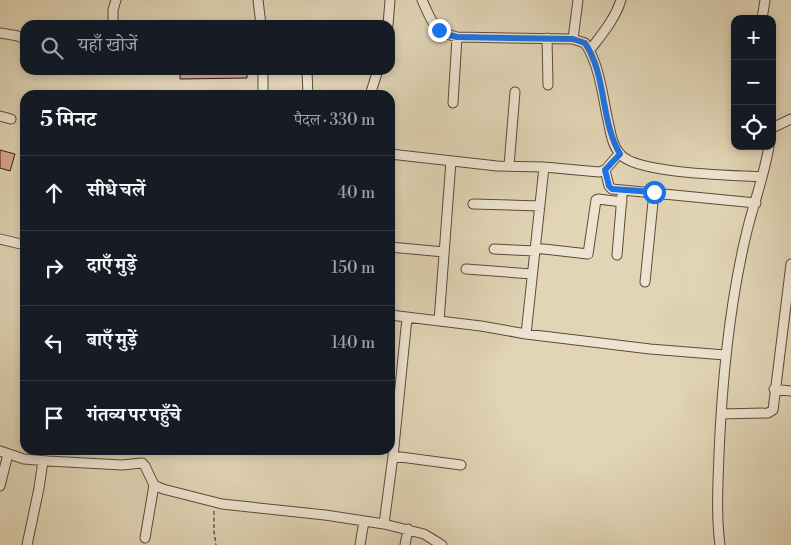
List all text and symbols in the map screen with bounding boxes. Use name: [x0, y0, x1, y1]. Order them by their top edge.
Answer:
map controls: [731, 15, 776, 150]
button: +: [731, 15, 776, 60]
route end: [428, 19, 451, 42]
search box: [20, 20, 395, 75]
text: यहाँ खोजें: [78, 33, 138, 57]
icon: search: [38, 34, 66, 62]
button: −: [731, 60, 776, 105]
button: locate: [731, 105, 776, 150]
text: 5 मिनट: [40, 107, 96, 133]
text: पैदल · 330 m: [294, 110, 375, 130]
text: सीधे चलें: [87, 178, 145, 202]
icon: ahead: [40, 179, 68, 207]
route start: [643, 181, 666, 204]
text: 40 m: [338, 183, 375, 203]
text: दाएँ मुड़ें: [87, 253, 137, 277]
icon: right: [40, 254, 68, 282]
text: 150 m: [331, 258, 375, 278]
text: बाएँ मुड़ें: [87, 328, 137, 352]
icon: left: [40, 329, 68, 357]
text: 140 m: [331, 333, 375, 353]
text: गंतव्य पर पहुँचे: [87, 403, 181, 427]
icon: arrive: [40, 404, 68, 432]

